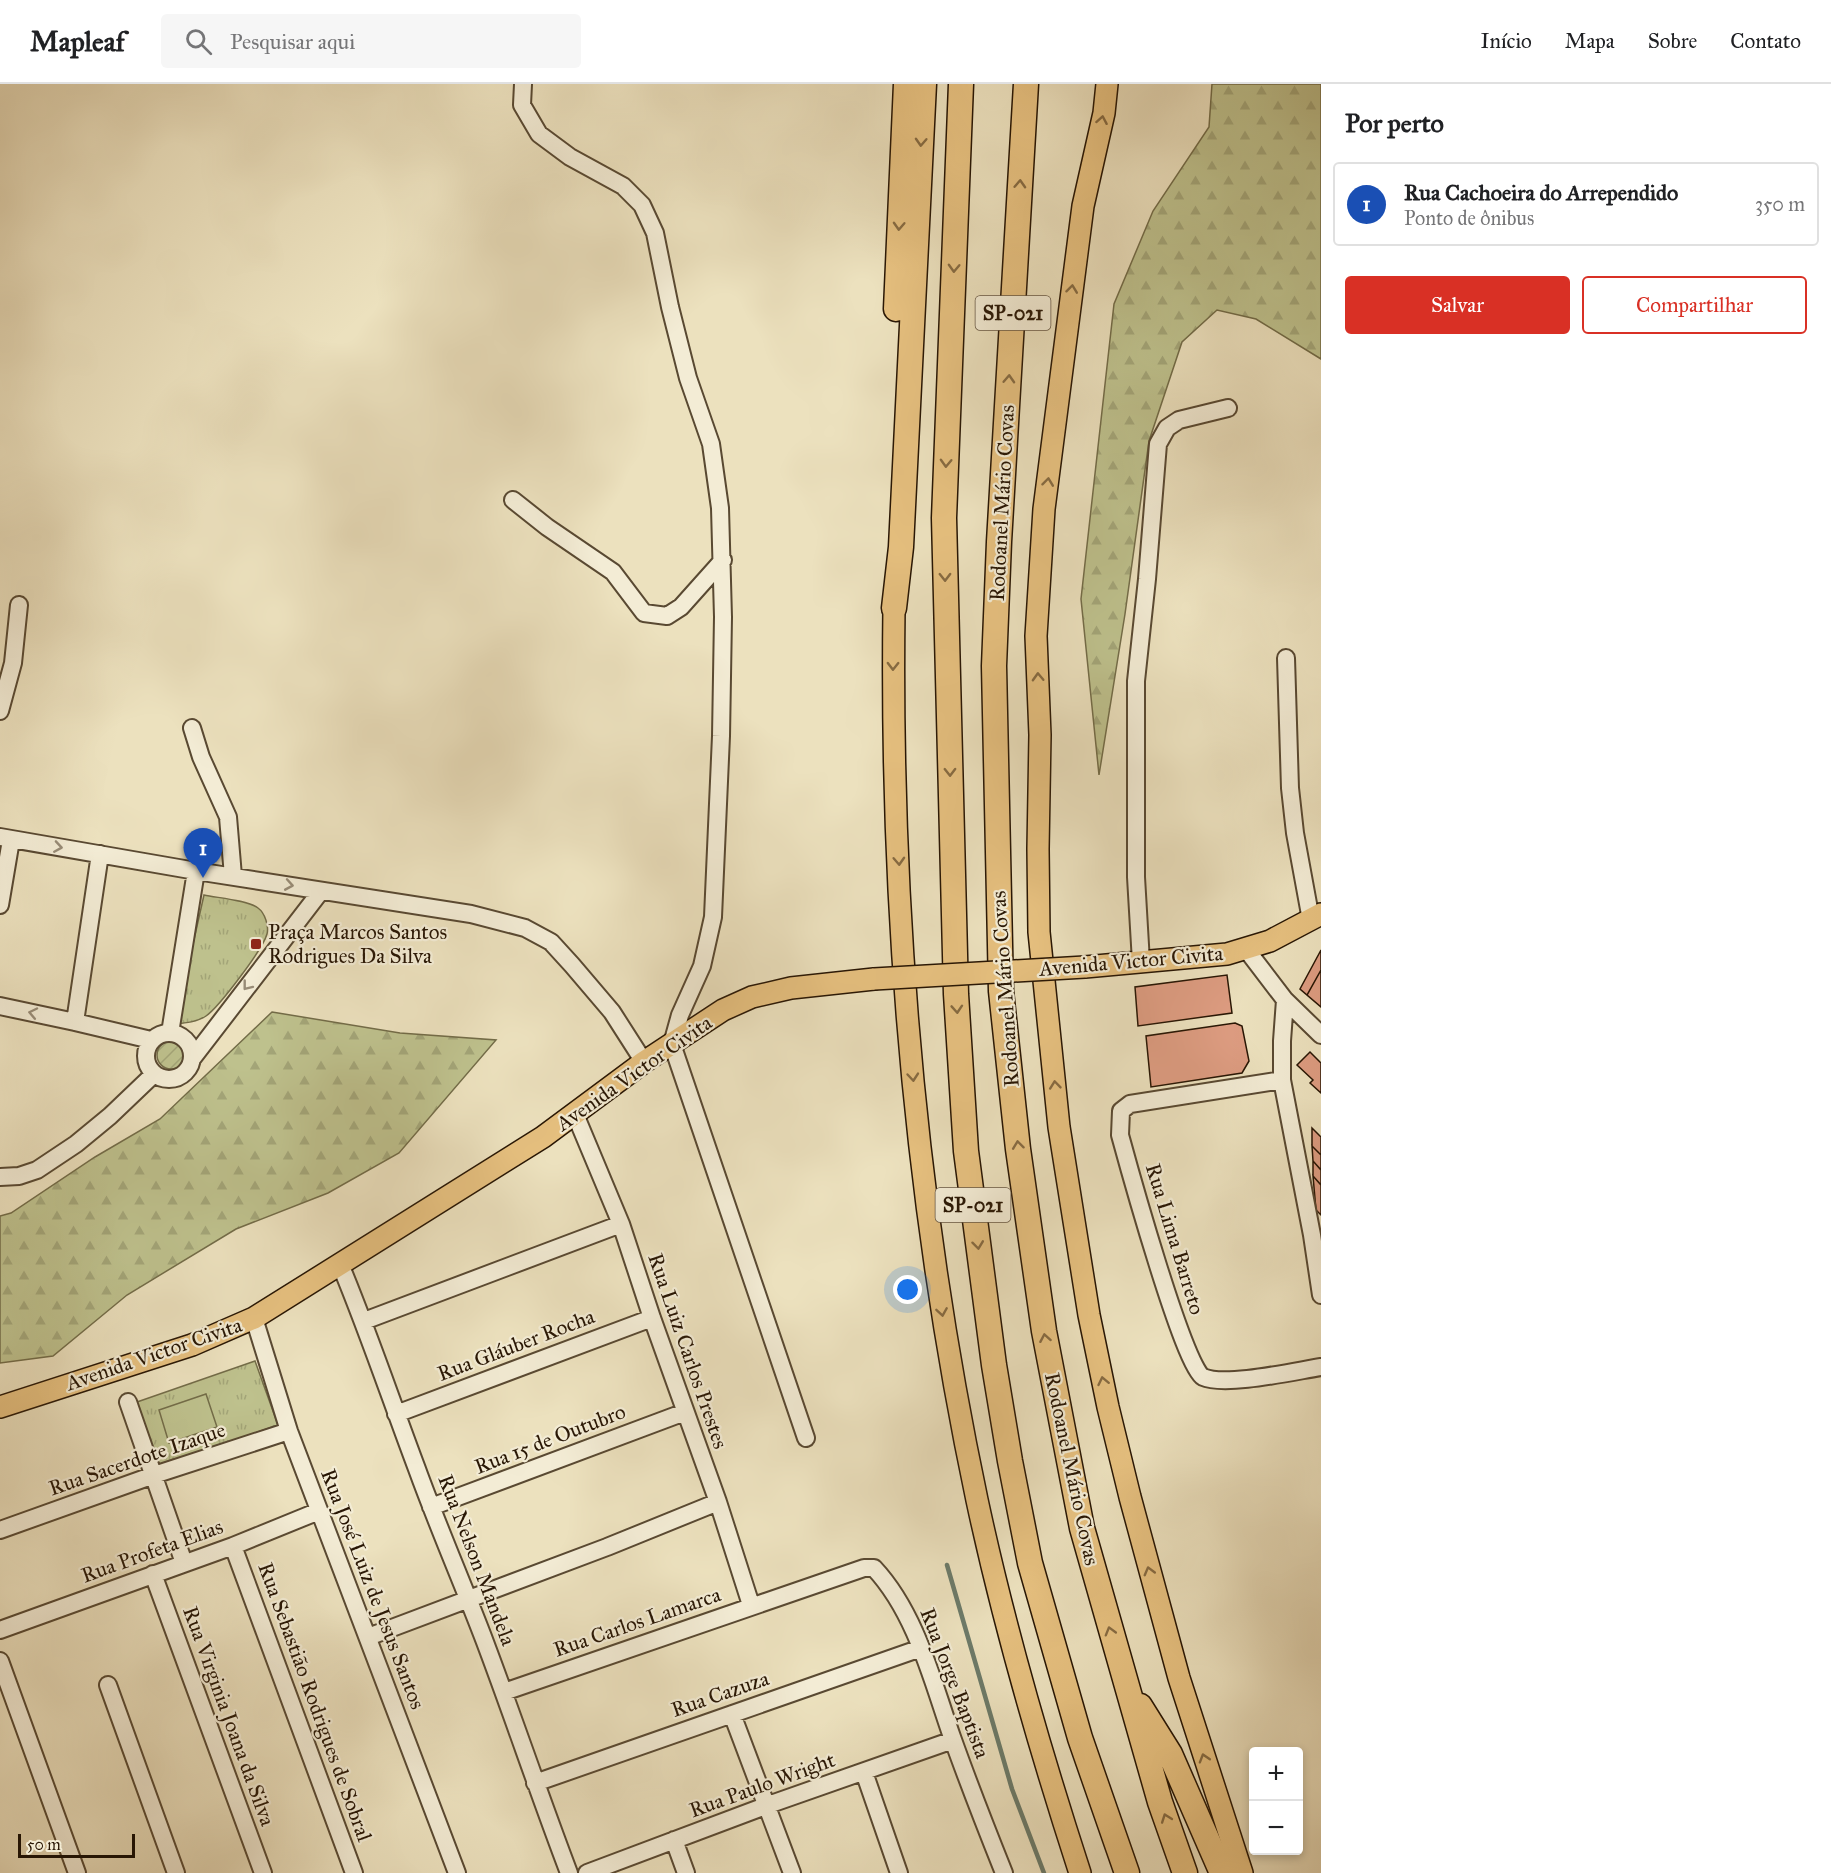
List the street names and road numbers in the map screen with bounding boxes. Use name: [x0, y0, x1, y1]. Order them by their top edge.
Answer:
road number: SP-021: [976, 296, 1050, 330]
street label: Rodoanel Mário Covas: [984, 404, 1020, 602]
street label: Rodoanel Mário Covas: [985, 890, 1025, 1088]
street label: Avenida Victor Civita: [1037, 940, 1224, 982]
street label: Avenida Victor Civita: [550, 1009, 717, 1137]
street label: Rua Lima Barreto: [1140, 1160, 1210, 1318]
road number: SP-021: [936, 1188, 1010, 1222]
street label: Rua Luiz Carlos Prestes: [642, 1250, 734, 1452]
street label: Rua Gláuber Rocha: [434, 1303, 598, 1387]
street label: Avenida Victor Civita: [62, 1312, 246, 1397]
street label: Rodoanel Mário Covas: [1039, 1370, 1105, 1568]
street label: Rua 15 de Outubro: [471, 1398, 630, 1480]
street label: Rua Sacerdote Izaque: [45, 1417, 229, 1501]
street label: Rua José Luiz de Jesus Santos: [315, 1465, 431, 1713]
street label: Rua Nelson Mandela: [432, 1471, 522, 1649]
street label: Rua Profeta Elias: [78, 1513, 226, 1589]
street label: Rua Sebastião Rodrigues de Sobral: [252, 1559, 378, 1845]
street label: Rua Carlos Lamarca: [550, 1581, 724, 1663]
street label: Rua Virginia Joana da Silva: [177, 1603, 281, 1830]
street label: Rua Jorge Baptista: [914, 1604, 996, 1762]
street label: Rua Cazuza: [668, 1665, 772, 1723]
street label: Rua Paulo Wright: [686, 1746, 839, 1823]

